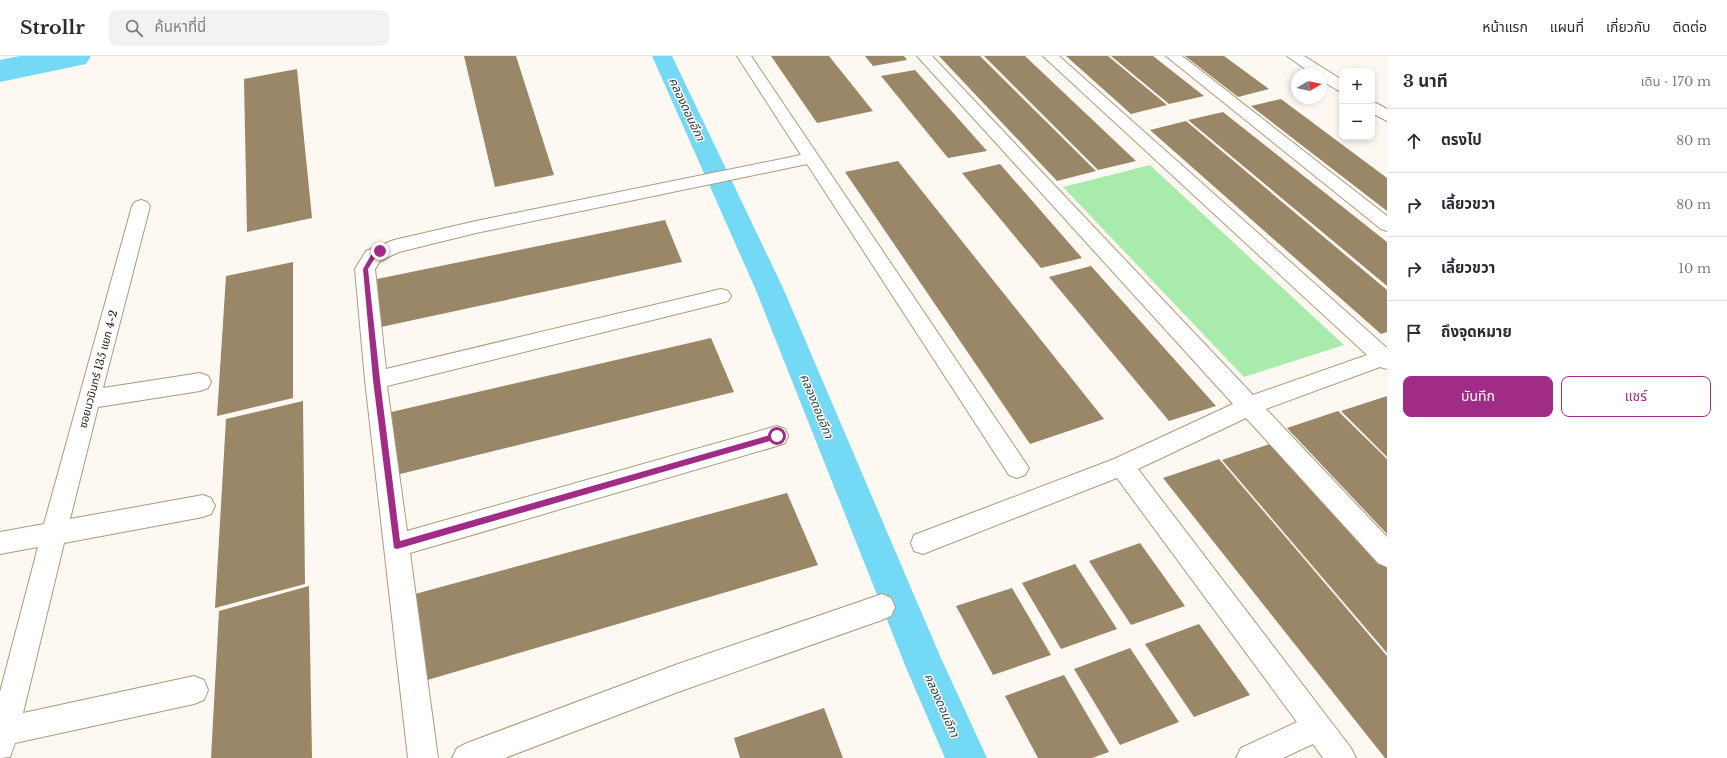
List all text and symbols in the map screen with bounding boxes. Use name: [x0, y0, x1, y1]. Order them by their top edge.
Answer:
search box: [109, 10, 389, 46]
text: Strollr: [20, 16, 85, 39]
icon: search: [123, 17, 145, 39]
text: ค้นหาที่นี่: [155, 17, 206, 36]
text: หน้าแรก: [1482, 18, 1528, 36]
text: แผนที่: [1550, 18, 1584, 36]
text: เกี่ยวกับ: [1606, 18, 1651, 36]
text: ติดต่อ: [1673, 18, 1707, 36]
north arrow: [1291, 68, 1327, 104]
map controls: [1339, 68, 1375, 140]
button: +: [1339, 68, 1375, 104]
text: 3 นาที: [1403, 71, 1448, 92]
text: เดิน · 170 m: [1641, 73, 1711, 90]
water label: คลองดอนอีกา: [666, 75, 709, 144]
button: −: [1339, 104, 1375, 140]
icon: ahead: [1403, 130, 1425, 152]
text: ตรงไป: [1441, 130, 1482, 149]
text: 80 m: [1676, 132, 1711, 149]
icon: right: [1403, 194, 1425, 216]
text: เลี้ยวขวา: [1441, 194, 1495, 213]
text: 80 m: [1676, 196, 1711, 213]
route end: [371, 242, 389, 260]
icon: right: [1403, 258, 1425, 280]
text: เลี้ยวขวา: [1441, 258, 1495, 277]
text: 10 m: [1678, 260, 1711, 277]
street label: ซอยนวมินทร์ 135 แยก 4-2: [76, 308, 121, 429]
icon: arrive: [1403, 322, 1425, 344]
text: ถึงจุดหมาย: [1441, 322, 1512, 341]
water label: คลองดอนอีกา: [797, 372, 837, 441]
button: บันทึก: [1403, 376, 1553, 417]
button: แชร์: [1561, 376, 1711, 417]
route start: [768, 427, 786, 445]
water label: คลองดอนอีกา: [921, 671, 963, 740]

